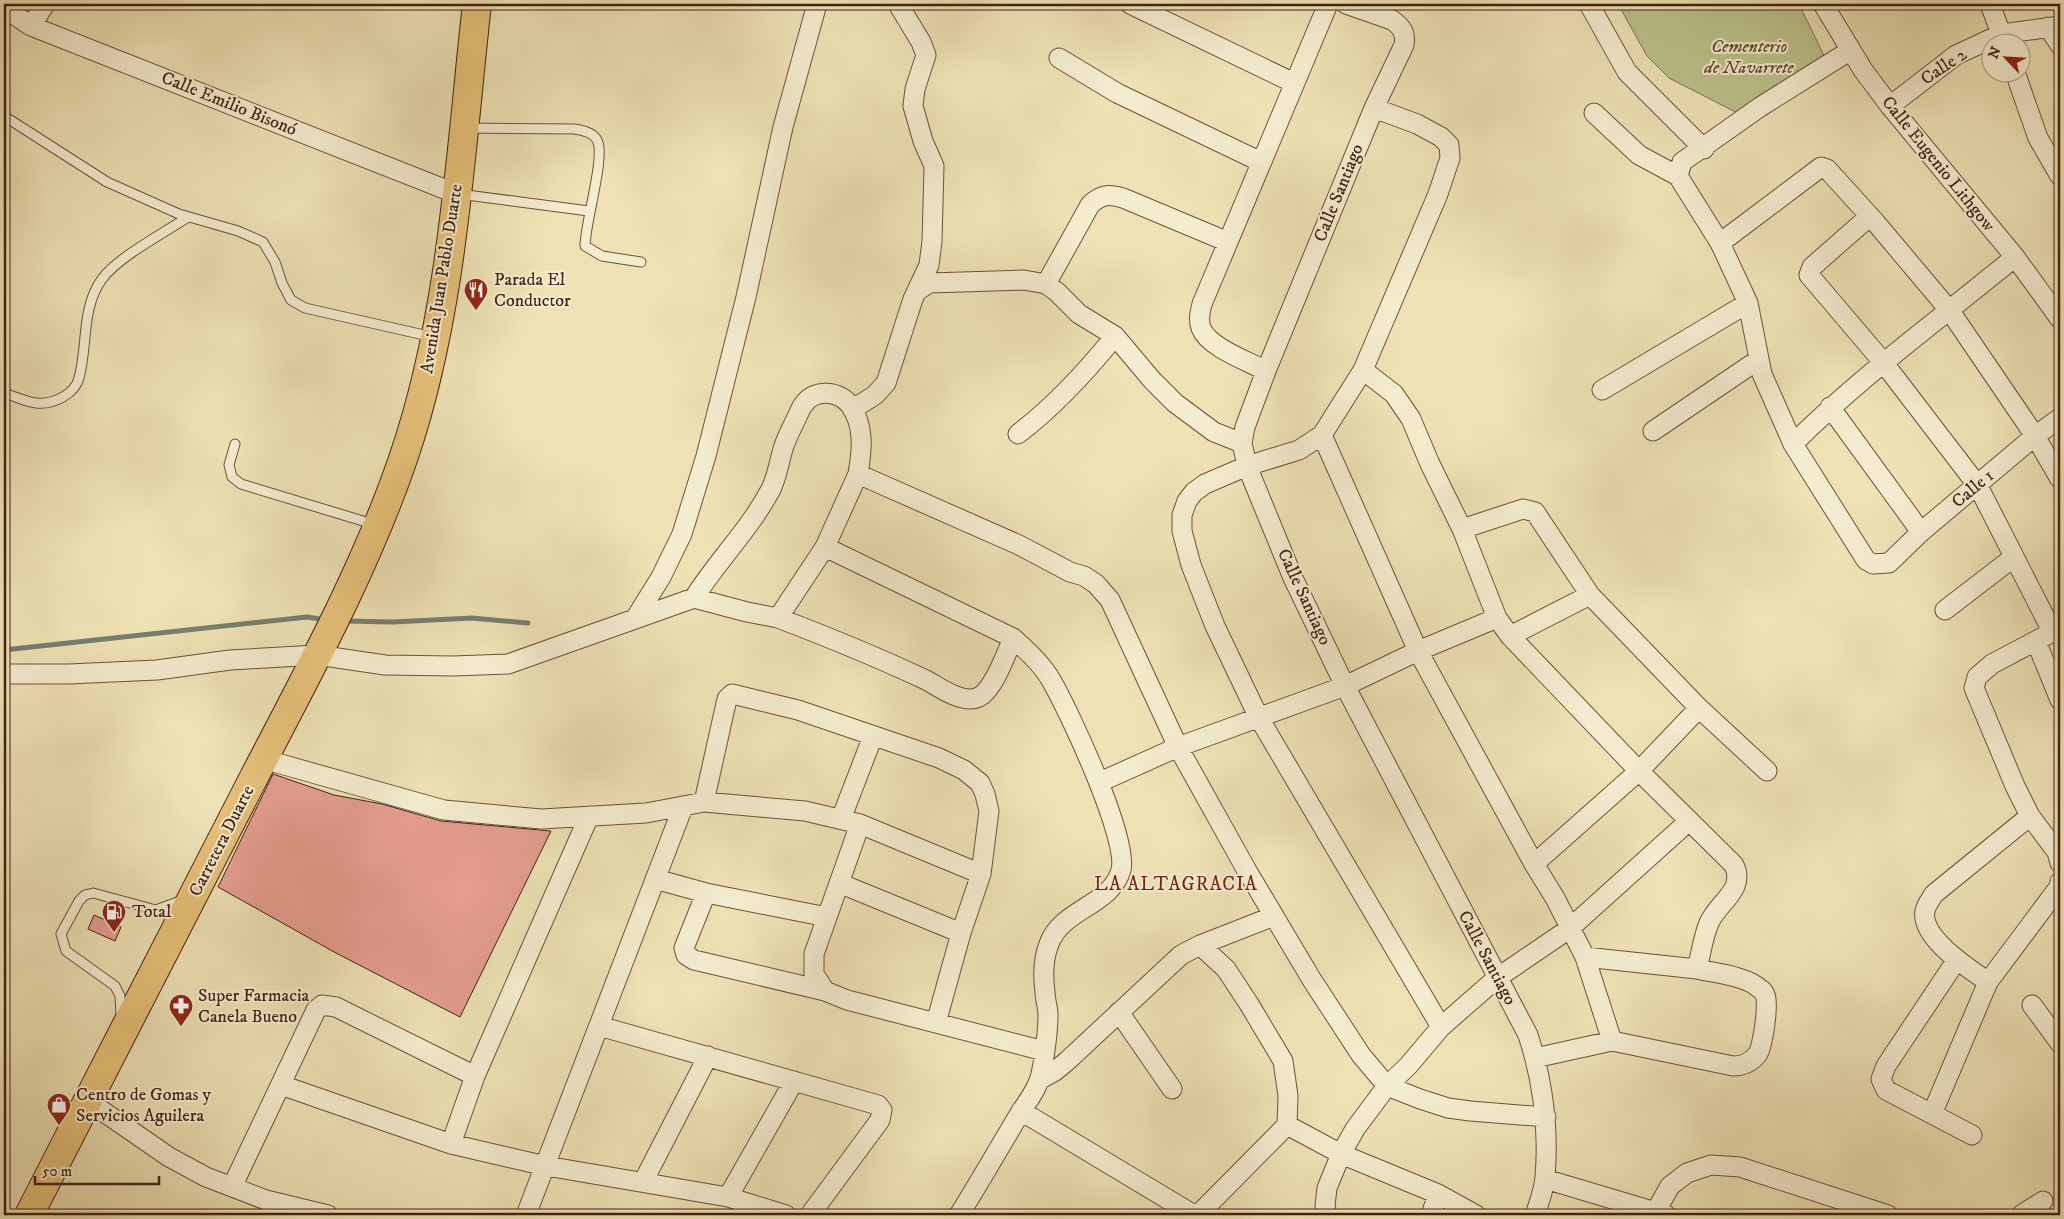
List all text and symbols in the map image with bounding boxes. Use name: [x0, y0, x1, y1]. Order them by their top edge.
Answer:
north arrow: [1982, 32, 2032, 82]
park label: Cementerio de Navarrete: [1703, 36, 1795, 79]
text: N: [1985, 43, 2006, 62]
street label: Calle 2: [1917, 44, 1971, 90]
street label: Calle Emilio Bisonó: [158, 67, 300, 141]
street label: Calle Eugenio Lithgow: [1877, 92, 2000, 237]
street label: Calle Santiago: [1309, 141, 1369, 245]
street label: Avenida Juan Pablo Duarte: [416, 183, 468, 375]
place label: Parada El Conductor: [494, 269, 571, 312]
restaurant icon: Parada El Conductor: [463, 277, 489, 311]
street label: Calle 1: [1947, 465, 1999, 513]
street label: Calle Santiago: [1272, 545, 1336, 649]
street label: Carretera Duarte: [185, 782, 259, 900]
district label: LA ALTAGRACIA: [1094, 873, 1258, 896]
fuel station icon: Total: [101, 899, 127, 933]
place label: Total: [132, 901, 172, 923]
street label: Calle Santiago: [1453, 907, 1521, 1009]
place label: Super Farmacia Canela Bueno: [198, 985, 310, 1028]
pharmacy icon: Super Farmacia Canela Bueno: [168, 993, 194, 1027]
place label: Centro de Gomas y Servicios Aguilera: [76, 1084, 211, 1127]
shop icon: Centro de Gomas y Servicios Aguilera: [46, 1092, 72, 1126]
scale bar: [35, 1154, 159, 1186]
text: 50 m: [42, 1162, 72, 1181]

